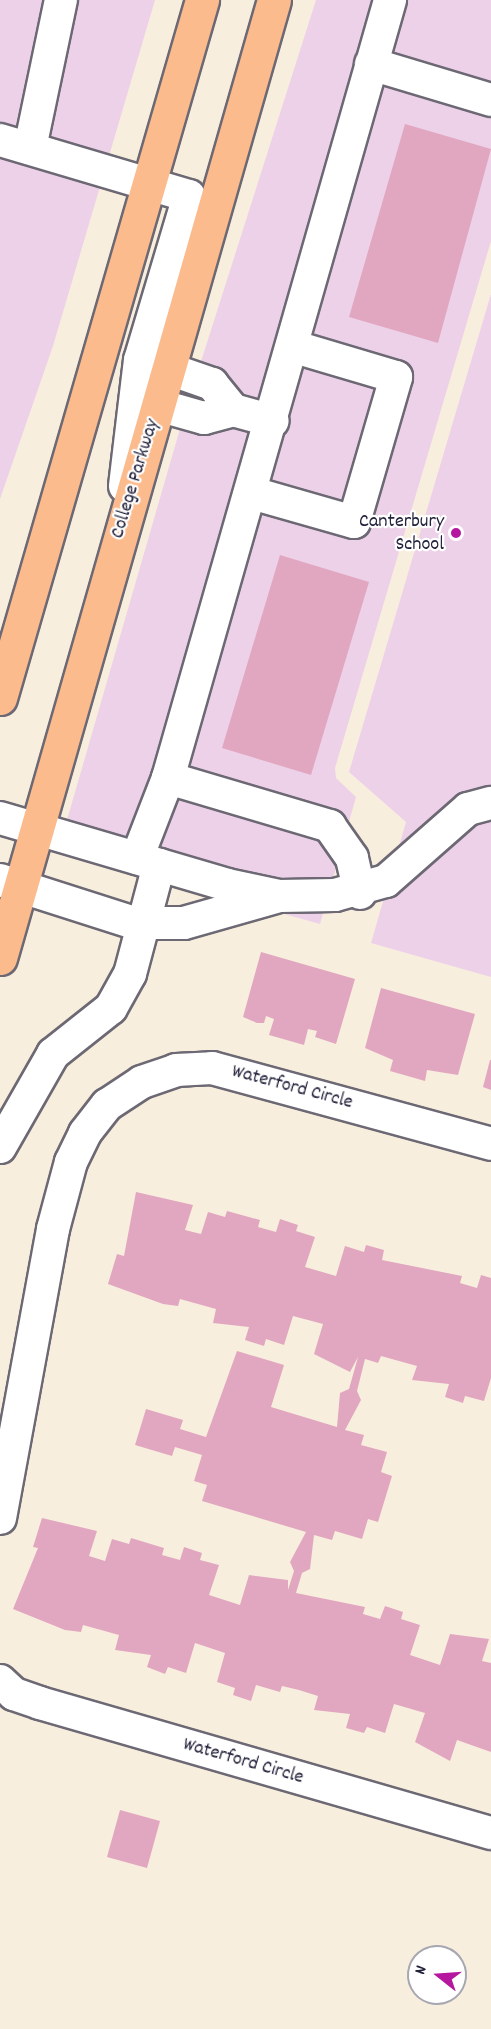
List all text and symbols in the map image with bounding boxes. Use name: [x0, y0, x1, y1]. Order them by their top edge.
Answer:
street label: College Parkway: [106, 416, 166, 542]
place label: Canterbury School: [359, 510, 444, 557]
marker: Canterbury School: [449, 526, 463, 540]
street label: Waterford Circle: [229, 1060, 355, 1116]
street label: Waterford Circle: [180, 1733, 306, 1791]
north arrow: [407, 1945, 467, 2005]
text: N: [409, 1963, 433, 1977]

